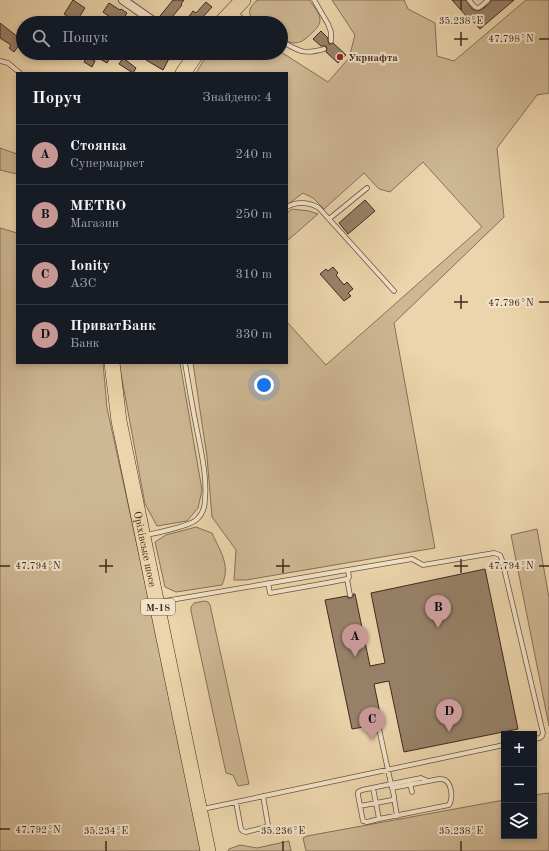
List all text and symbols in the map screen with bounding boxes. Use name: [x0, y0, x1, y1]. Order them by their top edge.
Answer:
search box: [16, 16, 288, 60]
text: 35.238°E: [439, 16, 483, 26]
icon: search: [30, 27, 52, 49]
text: Пошук: [62, 31, 108, 46]
text: 47.798°N: [488, 34, 534, 44]
marker: Укрнафта: [335, 52, 345, 62]
place label: Укрнафта: [348, 53, 398, 64]
text: Поруч: [32, 90, 81, 107]
text: Знайдено: 4: [203, 91, 272, 104]
text: Стоянка: [70, 139, 127, 154]
text: A: [40, 148, 50, 161]
text: 240 m: [235, 148, 272, 161]
text: Супермаркет: [70, 157, 145, 170]
text: METRO: [70, 199, 126, 214]
text: B: [40, 208, 50, 221]
text: 250 m: [235, 208, 272, 221]
text: Магазин: [70, 217, 119, 230]
text: Ionity: [70, 259, 110, 274]
text: C: [41, 268, 49, 281]
text: 310 m: [235, 268, 272, 281]
text: АЗС: [70, 277, 96, 290]
text: 47.796°N: [488, 298, 534, 308]
text: ПриватБанк: [70, 319, 156, 334]
text: D: [40, 328, 50, 341]
text: 330 m: [235, 328, 272, 341]
text: Банк: [70, 337, 99, 350]
your location: [254, 375, 274, 395]
street label: Оріхівське шосе: [131, 510, 157, 588]
text: 47.794°N: [15, 561, 61, 571]
text: 47.794°N: [488, 561, 534, 571]
pin: B: [425, 595, 451, 628]
road number: М-18: [141, 599, 175, 615]
pin: A: [342, 624, 368, 657]
pin: D: [436, 699, 462, 732]
pin: C: [359, 707, 385, 740]
map controls: [501, 731, 537, 839]
button: +: [501, 731, 537, 767]
button: −: [501, 767, 537, 803]
button: layers: [501, 803, 537, 839]
text: 47.792°N: [15, 825, 61, 835]
text: 35.234°E: [84, 826, 128, 836]
text: 35.236°E: [261, 826, 305, 836]
text: 35.238°E: [439, 826, 483, 836]

